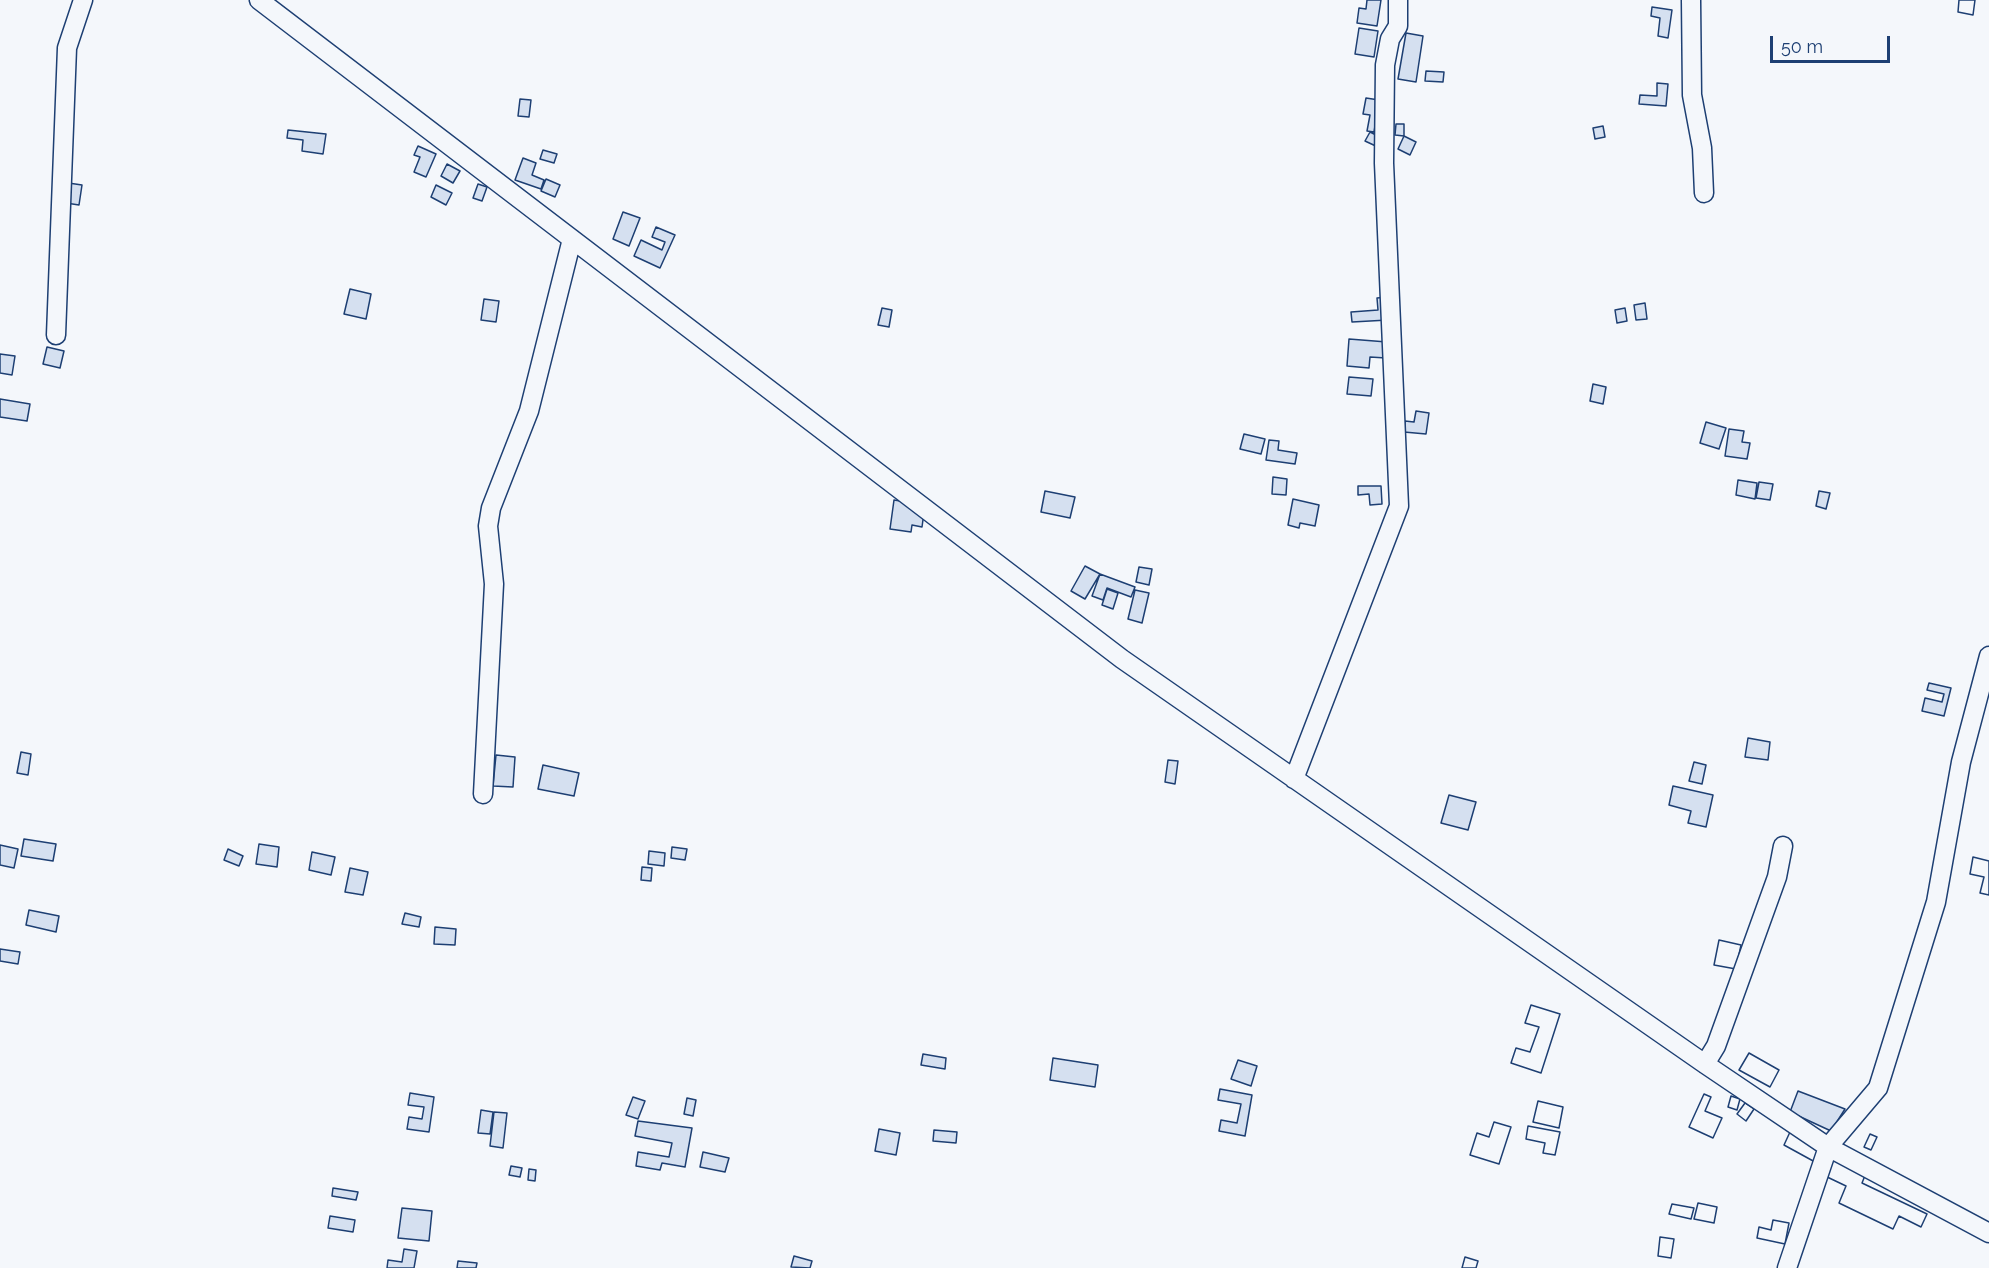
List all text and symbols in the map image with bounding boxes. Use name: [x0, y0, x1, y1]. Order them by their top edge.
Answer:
scale bar: [1773, 24, 1893, 62]
text: 50 m: [1781, 36, 1823, 57]

